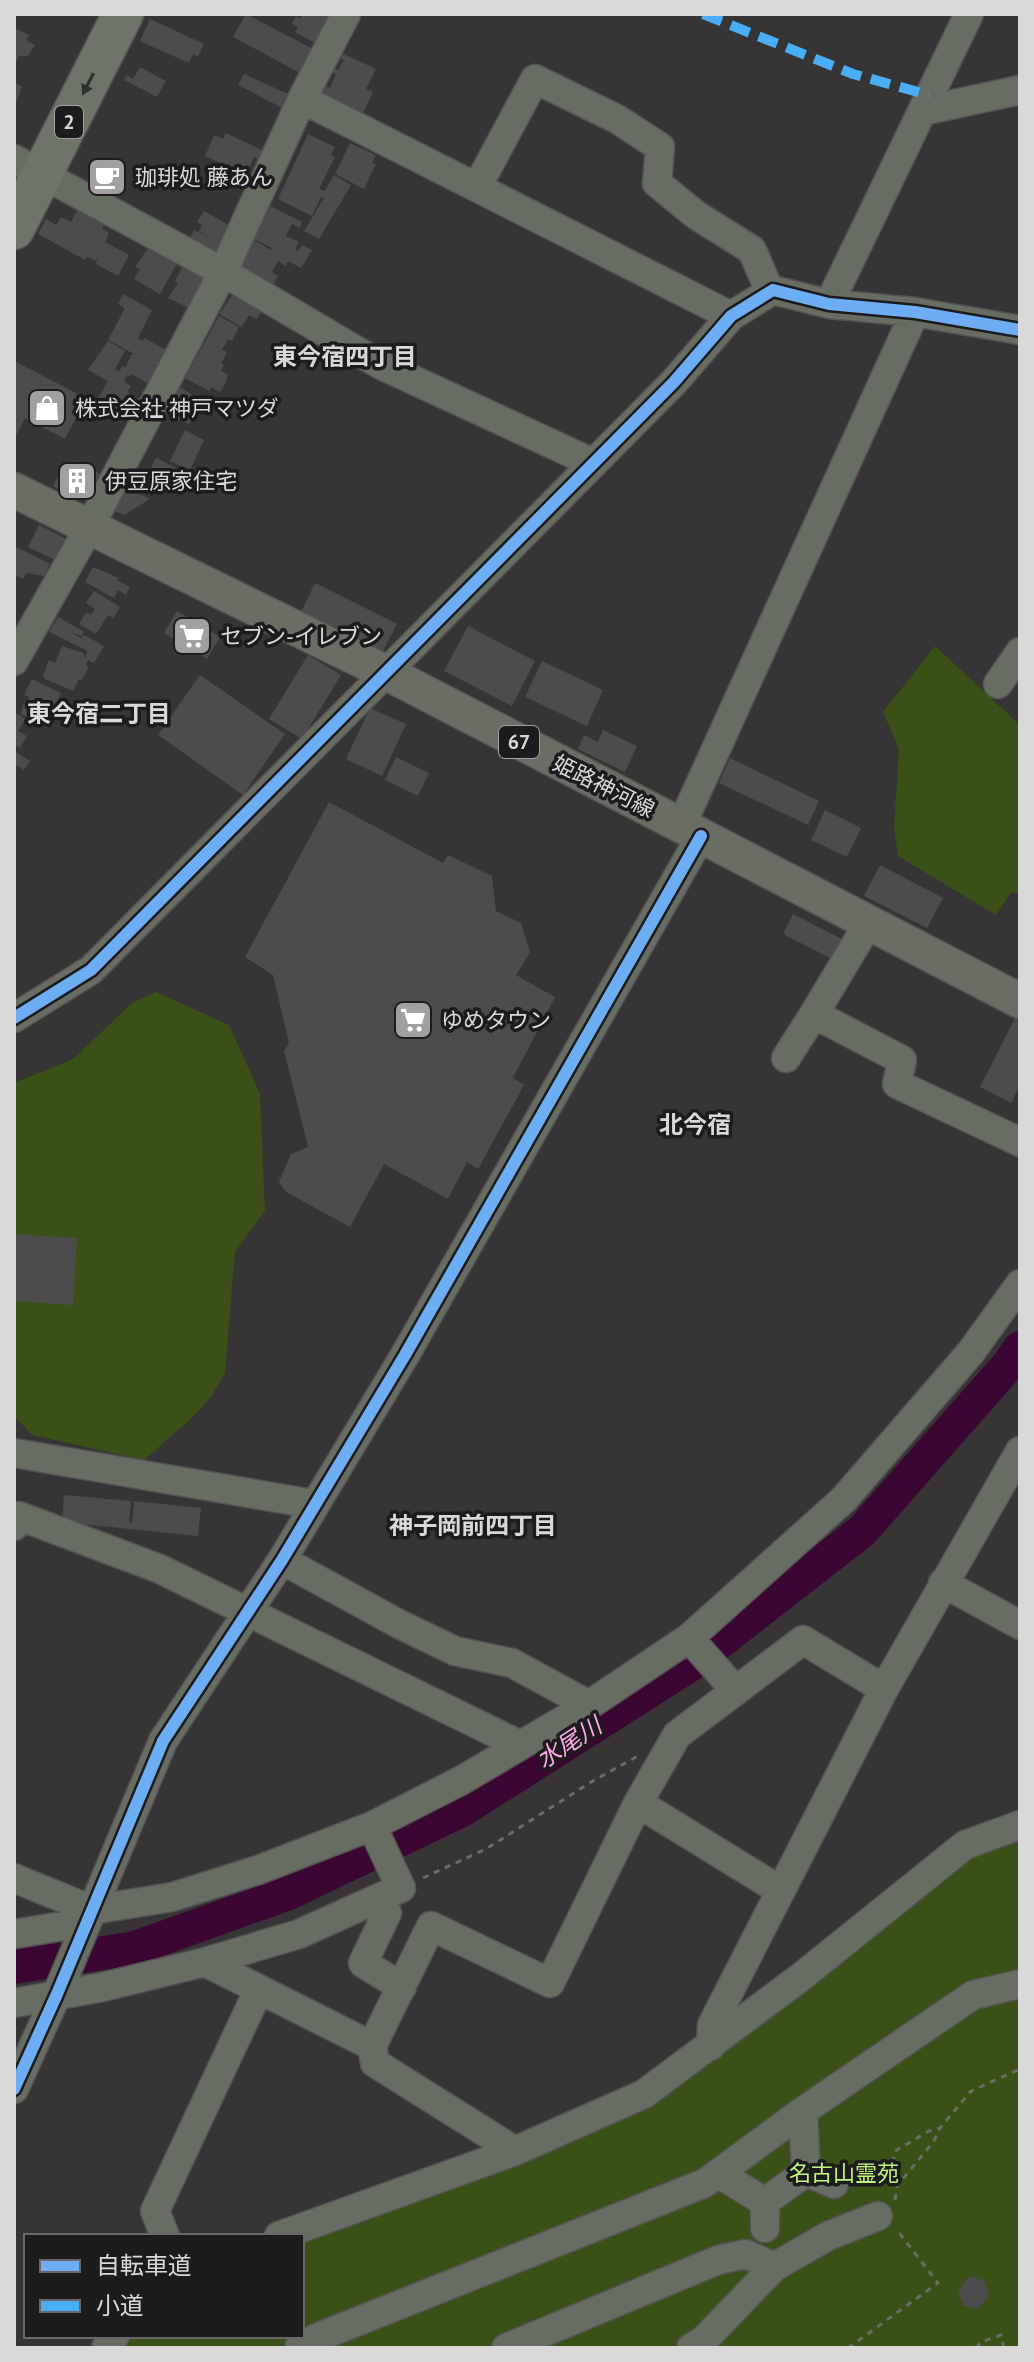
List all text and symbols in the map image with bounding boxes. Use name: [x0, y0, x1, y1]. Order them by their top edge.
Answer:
one-way arrow: [81, 72, 95, 95]
road number: 2: [55, 106, 83, 138]
cafe icon: 珈琲処 藤あん: [86, 156, 128, 198]
place label: 珈琲処 藤あん: [135, 163, 273, 191]
district label: 東今宿四丁目: [273, 341, 417, 372]
shop icon: 株式会社 神戸マツダ: [26, 387, 68, 429]
place label: 株式会社 神戸マツダ: [75, 394, 279, 422]
building icon: 伊豆原家住宅: [56, 460, 98, 502]
place label: 伊豆原家住宅: [105, 467, 237, 495]
supermarket icon: セブン-イレブン: [171, 615, 213, 657]
place label: セブン-イレブン: [220, 622, 382, 650]
district label: 東今宿二丁目: [27, 698, 171, 729]
road number: 67: [499, 726, 539, 758]
street label: 姫路神河線: [549, 749, 659, 823]
supermarket icon: ゆめタウン: [392, 999, 434, 1041]
place label: ゆめタウン: [441, 1006, 551, 1034]
district label: 北今宿: [659, 1109, 731, 1140]
district label: 神子岡前四丁目: [389, 1510, 557, 1541]
water label: 水尾川: [530, 1708, 610, 1775]
park label: 名古山霊苑: [789, 2159, 899, 2187]
legend: [24, 2234, 304, 2338]
text: 自転車道: [96, 2250, 192, 2281]
text: 小道: [96, 2290, 144, 2321]

